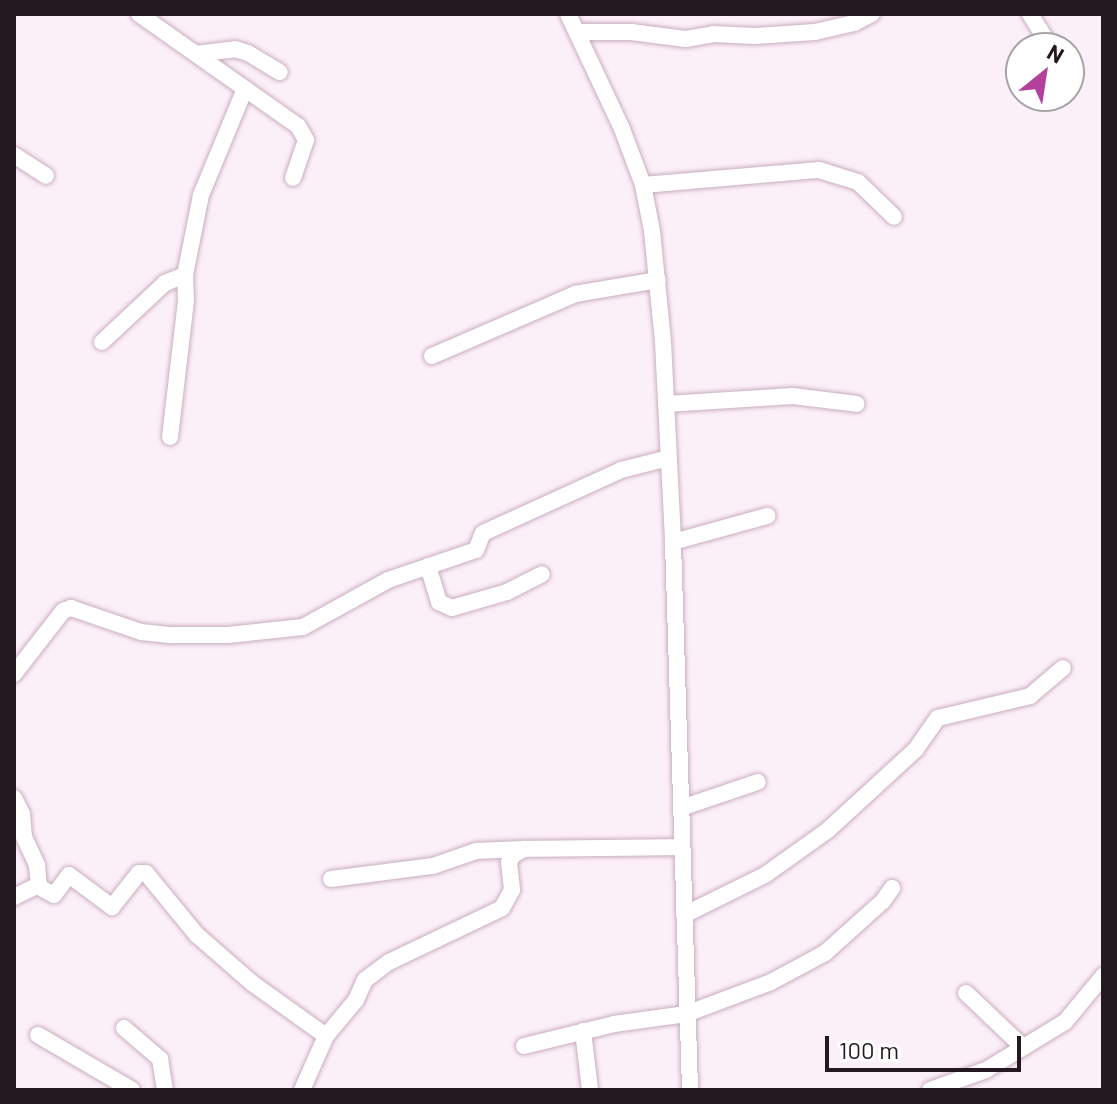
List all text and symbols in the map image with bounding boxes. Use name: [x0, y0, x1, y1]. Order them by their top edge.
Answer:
north arrow: [1005, 32, 1085, 112]
text: N: [1043, 38, 1069, 68]
scale bar: [829, 1020, 1025, 1070]
text: 100 m: [839, 1035, 899, 1064]

